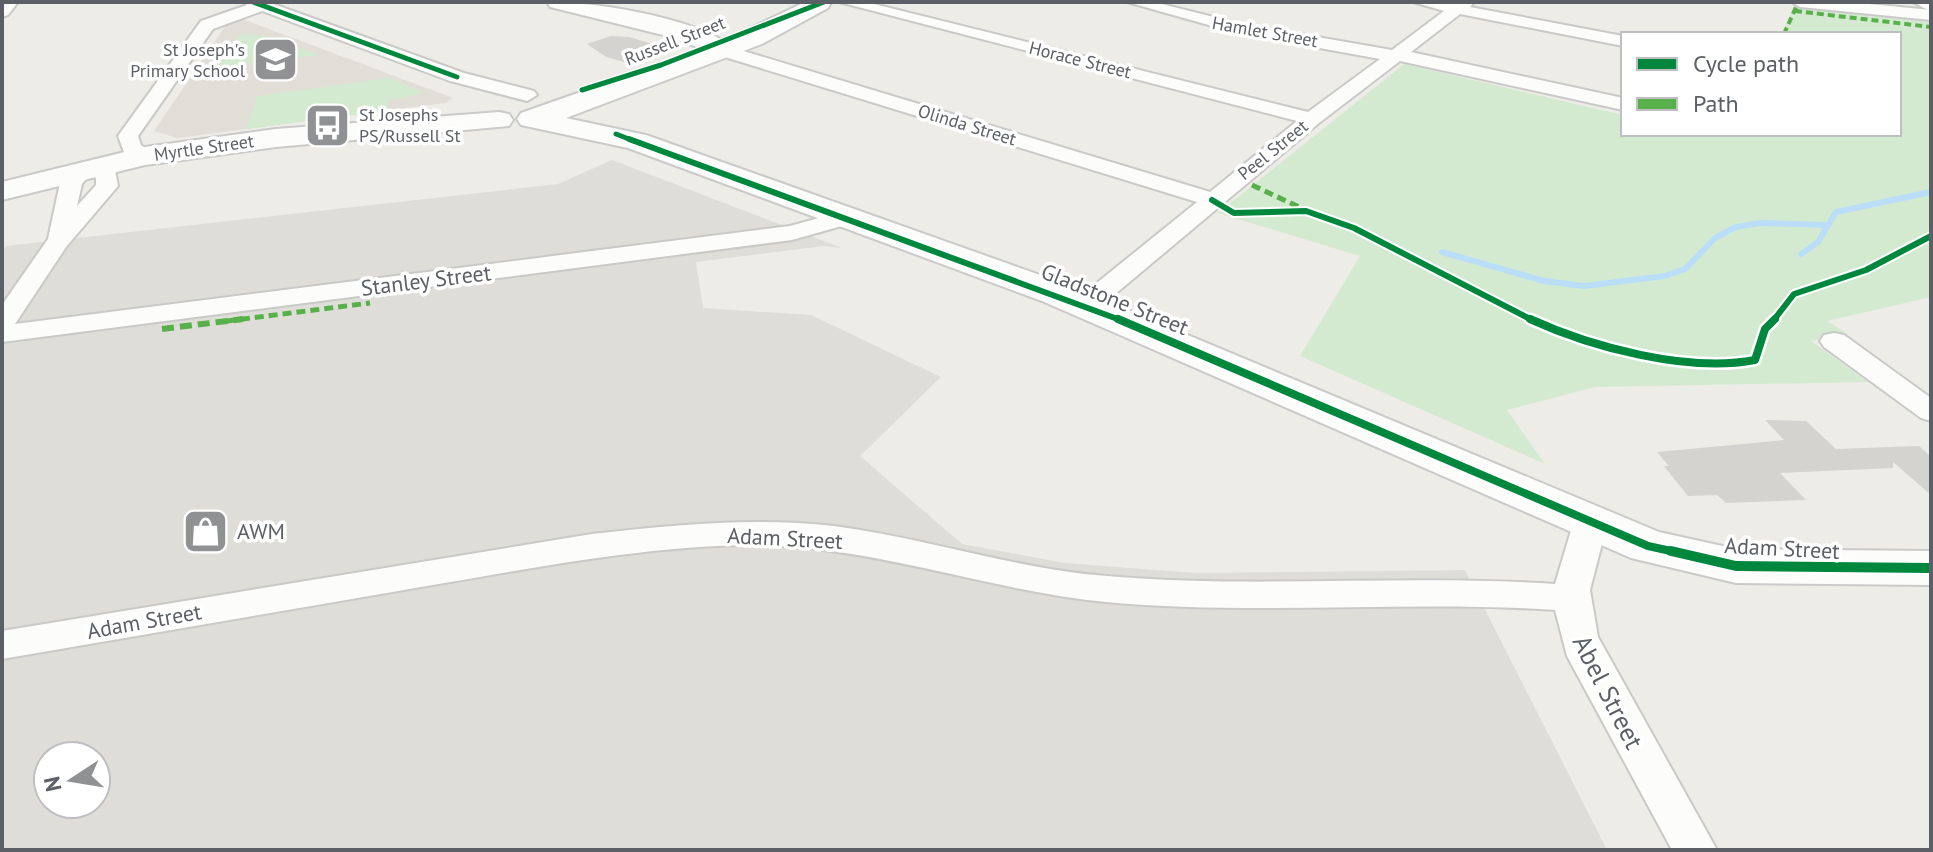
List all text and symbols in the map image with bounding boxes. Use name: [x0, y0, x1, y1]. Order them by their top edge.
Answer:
street label: Russell Street: [621, 11, 728, 70]
street label: Hamlet Street: [1210, 11, 1320, 52]
legend: [1621, 32, 1901, 136]
school or university icon: St Joseph's Primary School: [252, 36, 300, 84]
street label: Horace Street: [1027, 36, 1134, 83]
place label: St Joseph's Primary School: [130, 38, 246, 82]
text: Cycle path: [1693, 48, 1799, 79]
text: Path: [1693, 88, 1739, 119]
street label: Olinda Street: [915, 99, 1019, 150]
bus stop icon: St Josephs PS/Russell St: [304, 101, 352, 149]
place label: St Josephs PS/Russell St: [359, 103, 461, 147]
street label: Peel Street: [1233, 114, 1312, 185]
street label: Myrtle Street: [153, 129, 255, 166]
street label: Gladstone Street: [1037, 257, 1193, 341]
street label: Stanley Street: [359, 258, 493, 302]
shop icon: AWM: [182, 507, 230, 555]
place label: AWM: [237, 517, 285, 545]
street label: Adam Street: [727, 521, 844, 555]
street label: Adam Street: [1724, 531, 1841, 565]
street label: Adam Street: [85, 597, 204, 645]
street label: Abel Street: [1566, 629, 1651, 754]
north arrow: [32, 740, 112, 820]
text: N: [37, 774, 68, 794]

